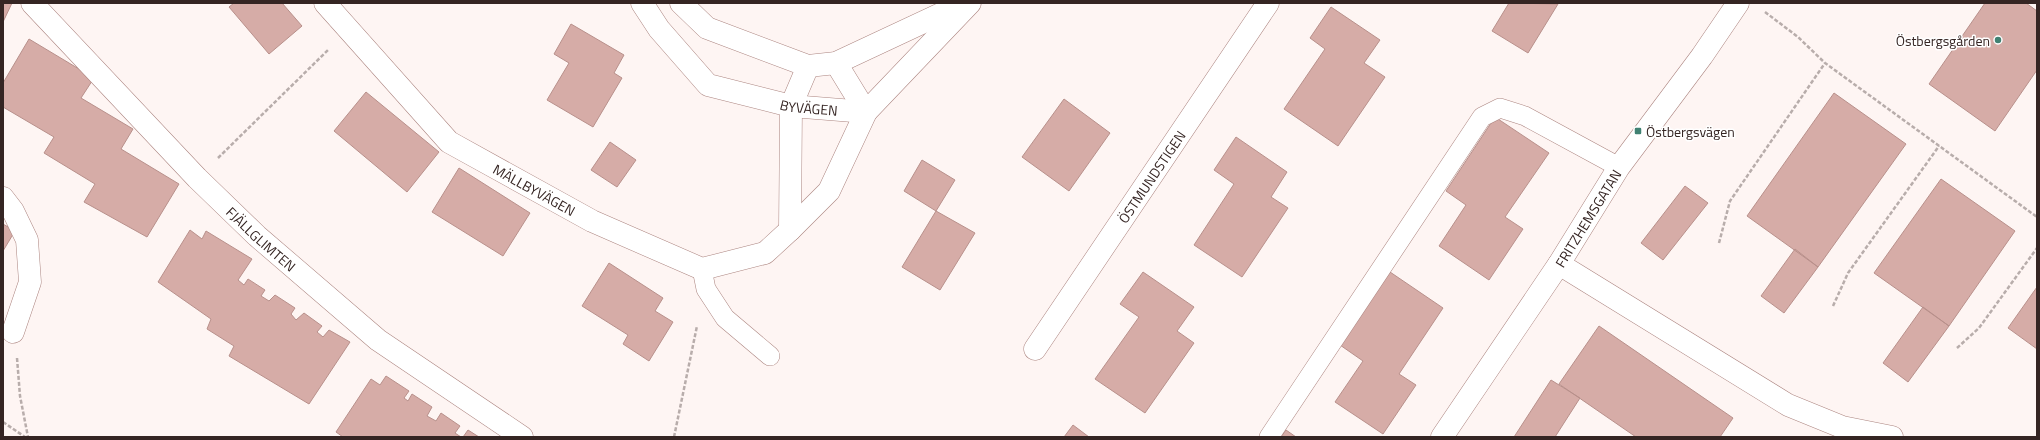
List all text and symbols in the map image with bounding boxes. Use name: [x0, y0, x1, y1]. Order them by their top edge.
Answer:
place label: Östbergsgården: [1896, 30, 1990, 51]
marker: Östbergsgården: [1993, 35, 2003, 45]
street label: BYVÄGEN: [778, 93, 838, 120]
place label: Östbergsvägen: [1646, 121, 1735, 142]
street label: ÖSTMUNDSTIGEN: [1112, 126, 1190, 227]
marker: Östbergsvägen: [1633, 126, 1643, 136]
street label: MÄLLBYVÄGEN: [490, 158, 580, 220]
street label: FRITZHEMSGATAN: [1549, 165, 1626, 271]
street label: FJÄLLGLIMTEN: [222, 201, 301, 276]

